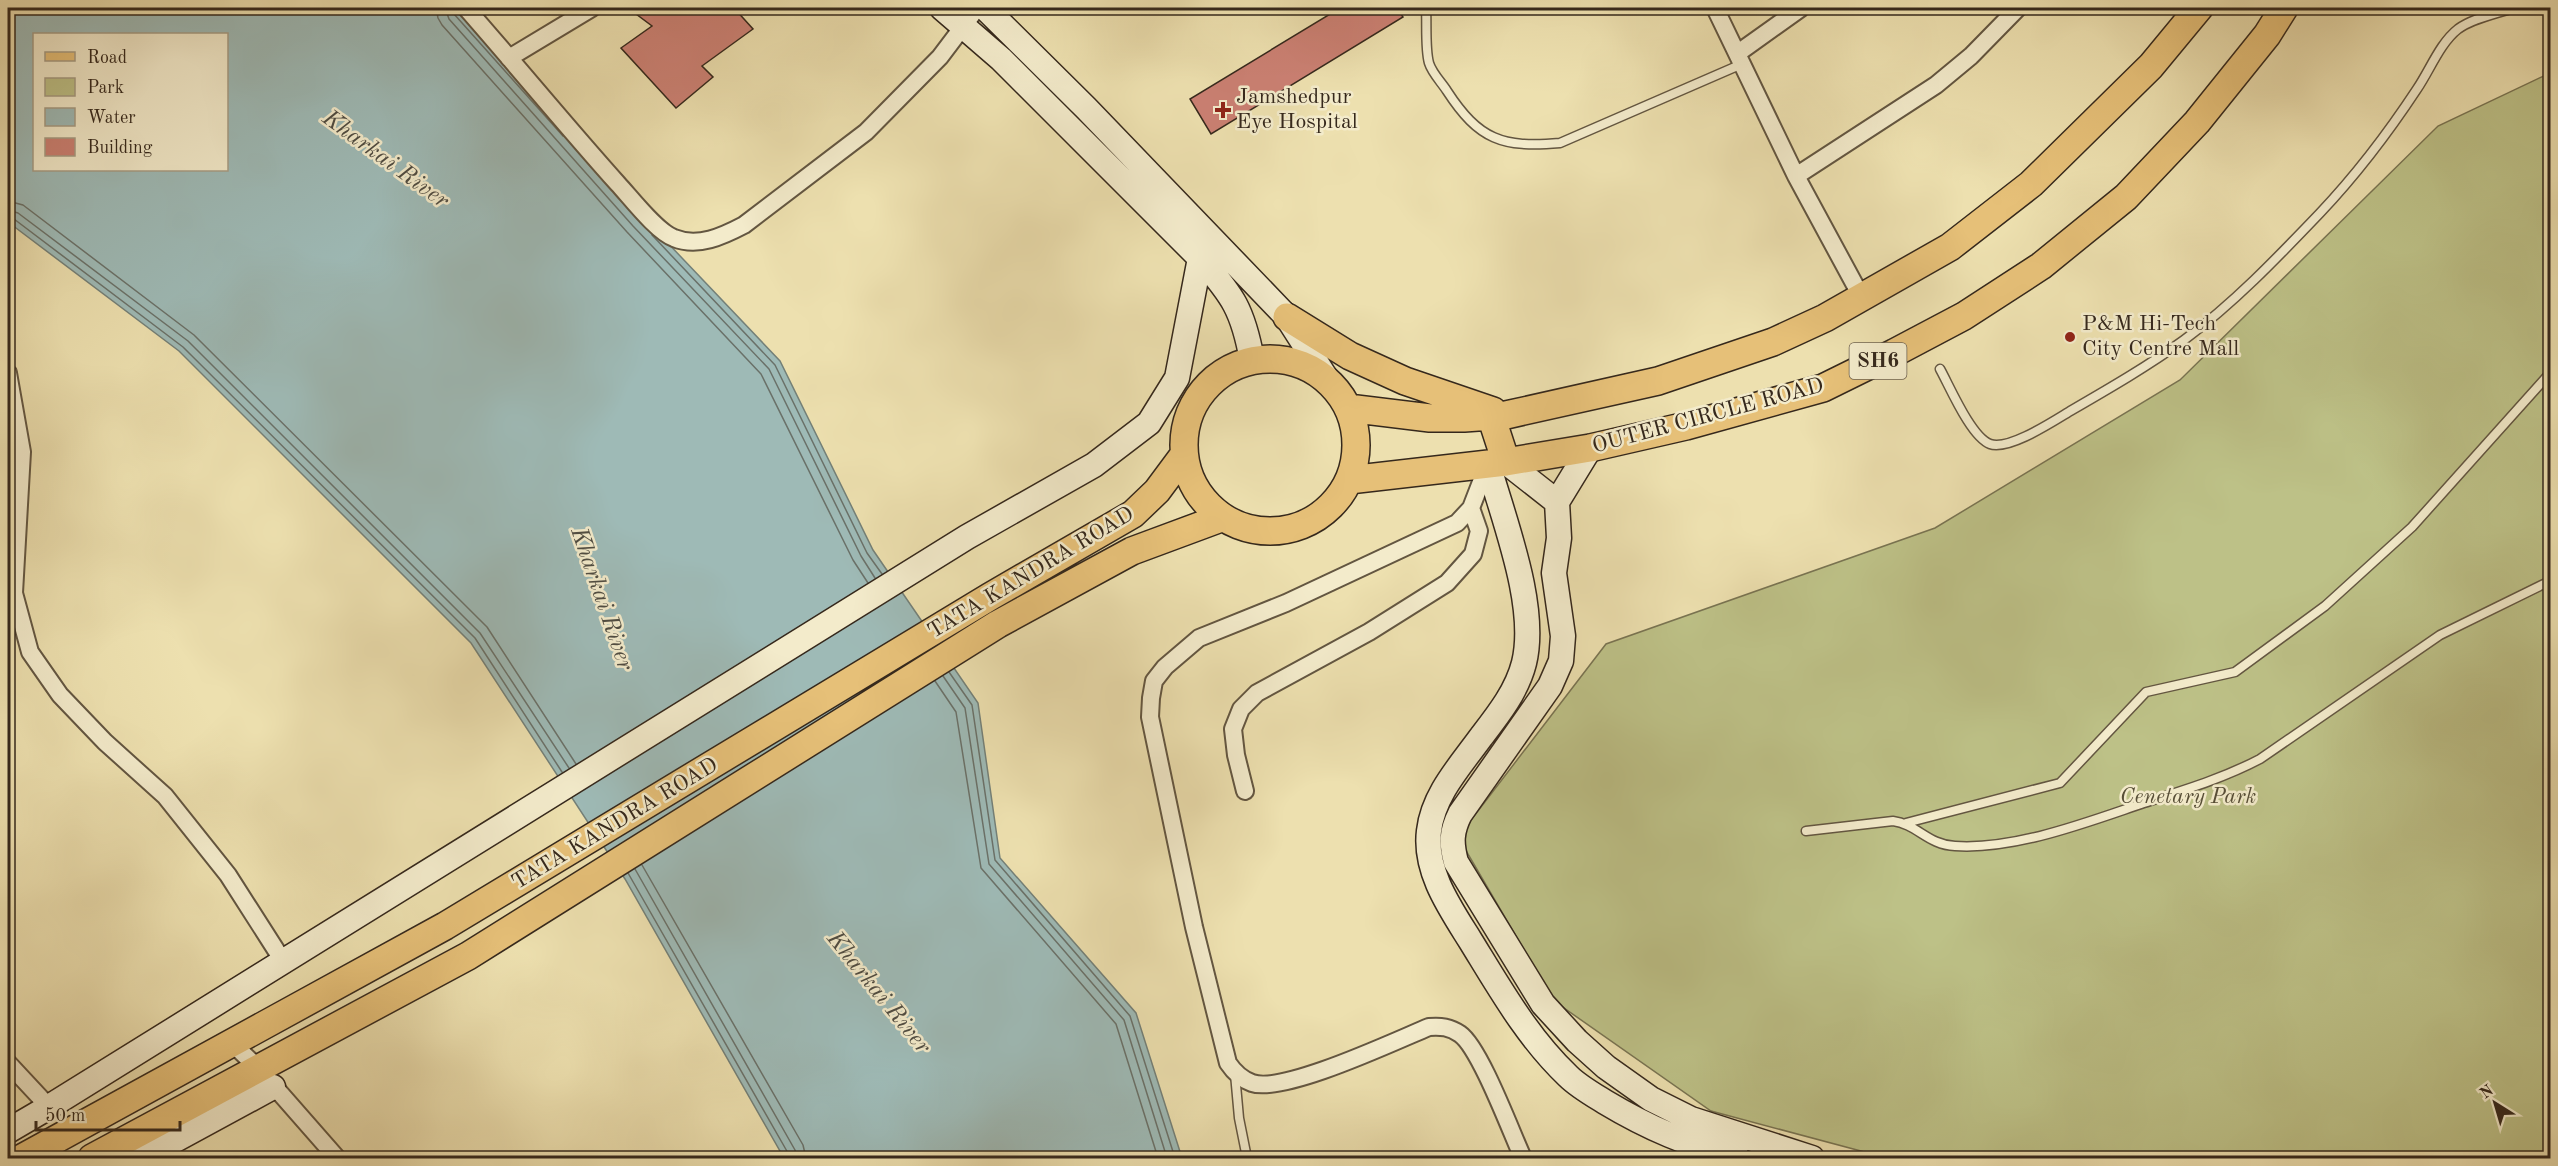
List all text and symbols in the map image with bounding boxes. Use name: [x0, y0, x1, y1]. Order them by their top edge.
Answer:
legend: [33, 33, 228, 171]
text: Road: [87, 49, 127, 67]
text: Park: [87, 79, 124, 97]
place label: Jamshedpur Eye Hospital: [1236, 86, 1358, 133]
marker: Jamshedpur Eye Hospital: [1214, 101, 1232, 119]
water label: Kharkai River: [317, 106, 453, 214]
text: Water: [87, 109, 136, 127]
text: Building: [87, 139, 153, 157]
place label: P&M Hi-Tech City Centre Mall: [2082, 313, 2239, 360]
marker: P&M Hi-Tech City Centre Mall: [2063, 330, 2077, 344]
road number: SH6: [1850, 343, 1906, 379]
street label: OUTER CIRCLE ROAD: [1590, 375, 1826, 457]
street label: TATA KANDRA ROAD: [924, 503, 1138, 643]
water label: Kharkai River: [565, 523, 637, 674]
street label: TATA KANDRA ROAD: [508, 754, 722, 894]
park label: Cenetary Park: [2120, 786, 2256, 808]
water label: Kharkai River: [821, 926, 935, 1059]
north arrow: [2465, 1073, 2525, 1133]
text: N: [2477, 1082, 2497, 1103]
scale bar: [36, 1094, 180, 1132]
text: 50 m: [45, 1107, 85, 1125]

